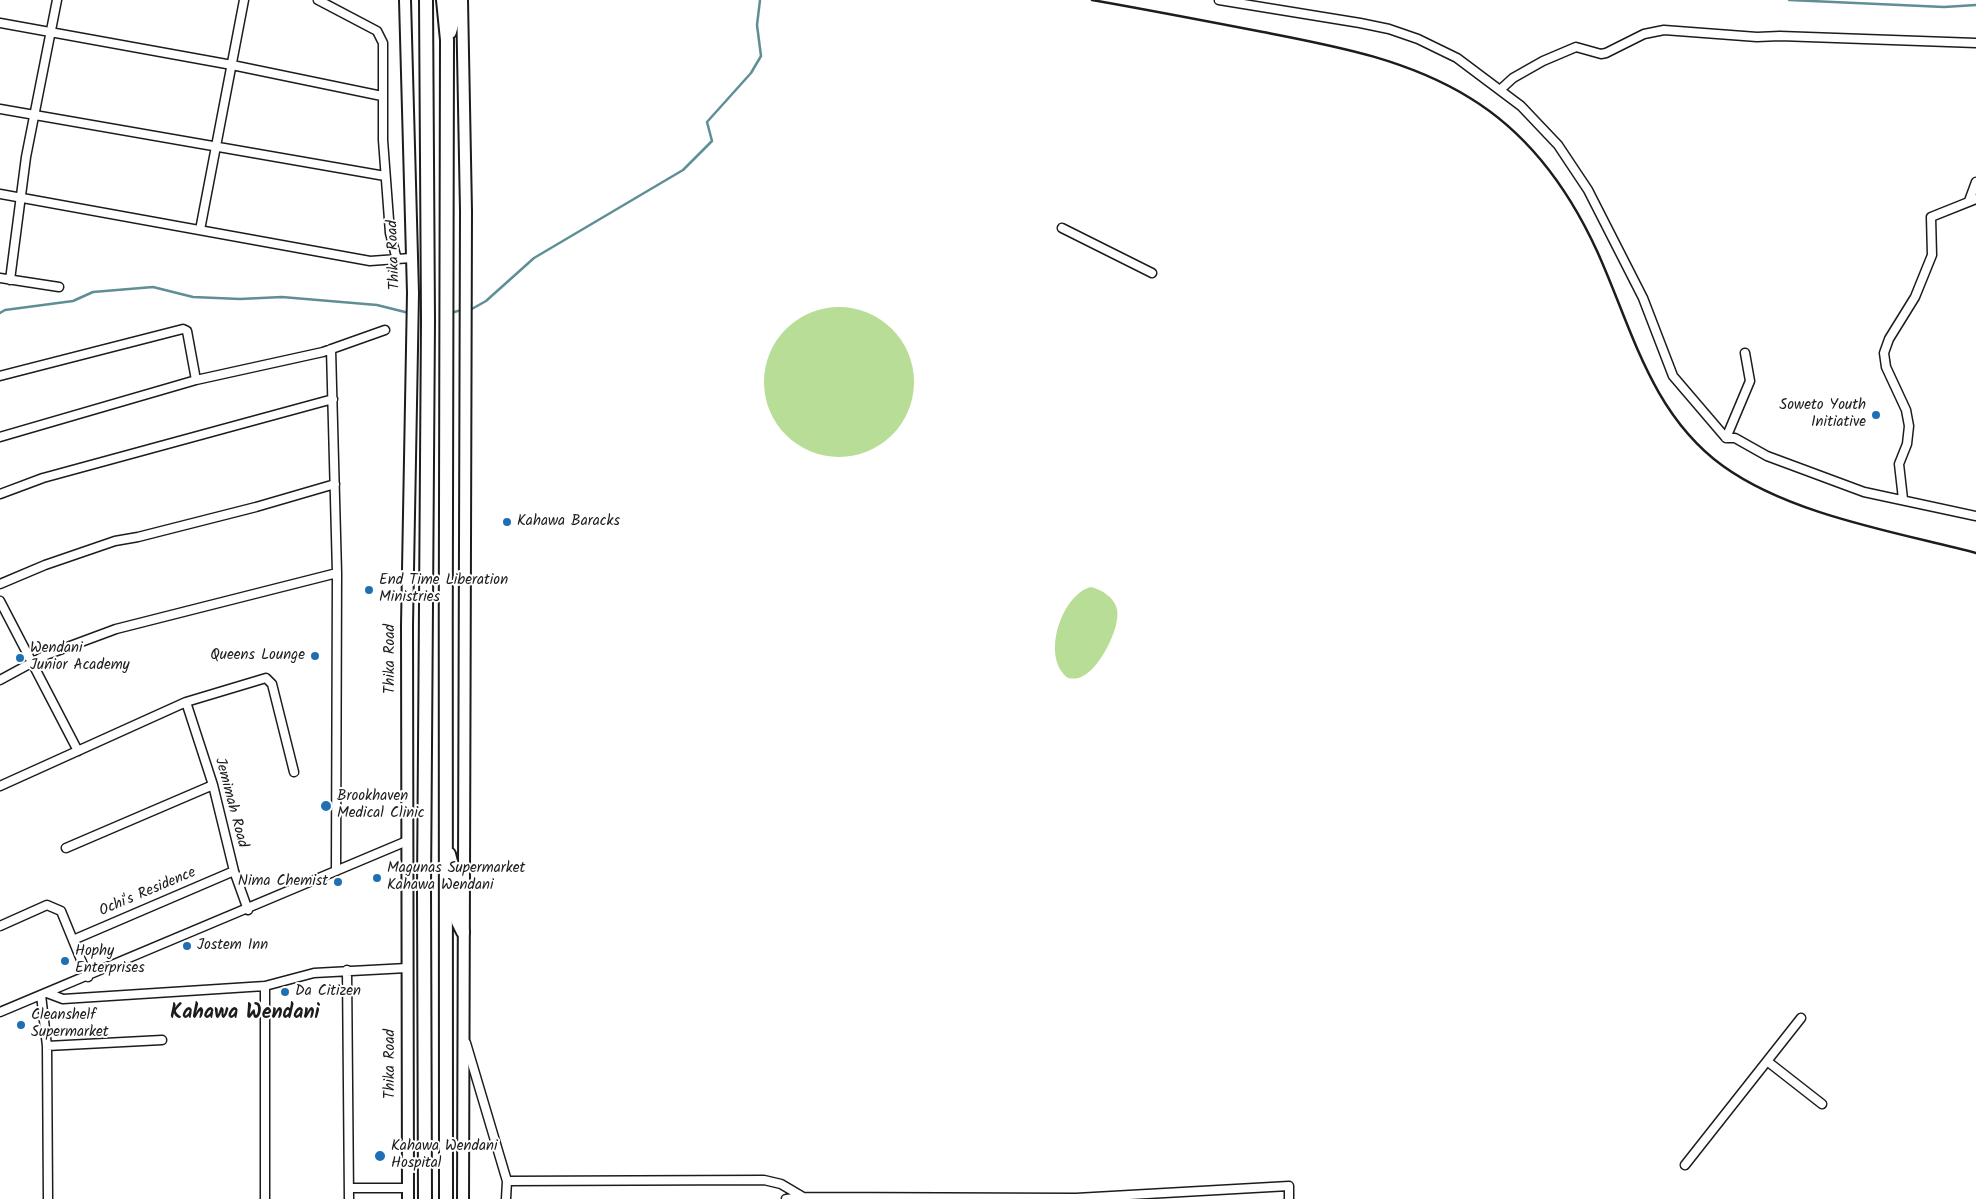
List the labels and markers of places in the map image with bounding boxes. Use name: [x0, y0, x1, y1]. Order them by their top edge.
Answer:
place label: Soweto Youth Initiative: [1779, 397, 1866, 432]
marker: Soweto Youth Initiative: [1870, 409, 1882, 421]
place label: Kahawa Baracks: [517, 513, 620, 531]
marker: Kahawa Baracks: [501, 516, 513, 528]
place label: End Time Liberation Ministries: [379, 572, 508, 607]
marker: End Time Liberation Ministries: [363, 584, 375, 596]
place label: Wendani Junior Academy: [30, 640, 130, 675]
place label: Queens Lounge: [210, 647, 305, 665]
marker: Queens Lounge: [309, 650, 321, 662]
marker: Wendani Junior Academy: [14, 652, 26, 664]
place label: Brookhaven Medical Clinic: [337, 788, 425, 823]
marker: Brookhaven Medical Clinic: [319, 799, 333, 813]
place label: Magunas Supermarket Kahawa Wendani: [387, 860, 525, 895]
marker: Magunas Supermarket Kahawa Wendani: [371, 872, 383, 884]
place label: Nima Chemist: [238, 873, 328, 891]
marker: Nima Chemist: [332, 876, 344, 888]
place label: Jostem Inn: [197, 937, 268, 955]
marker: Jostem Inn: [181, 940, 193, 952]
place label: Hophy Enterprises: [75, 943, 145, 978]
marker: Hophy Enterprises: [59, 955, 71, 967]
place label: Da Citizen: [295, 983, 361, 1001]
marker: Da Citizen: [279, 986, 291, 998]
place label: Cleanshelf Supermarket: [31, 1007, 109, 1042]
marker: Cleanshelf Supermarket: [15, 1019, 27, 1031]
place label: Kahawa Wendani Hospital: [391, 1138, 498, 1173]
marker: Kahawa Wendani Hospital: [373, 1149, 387, 1163]

